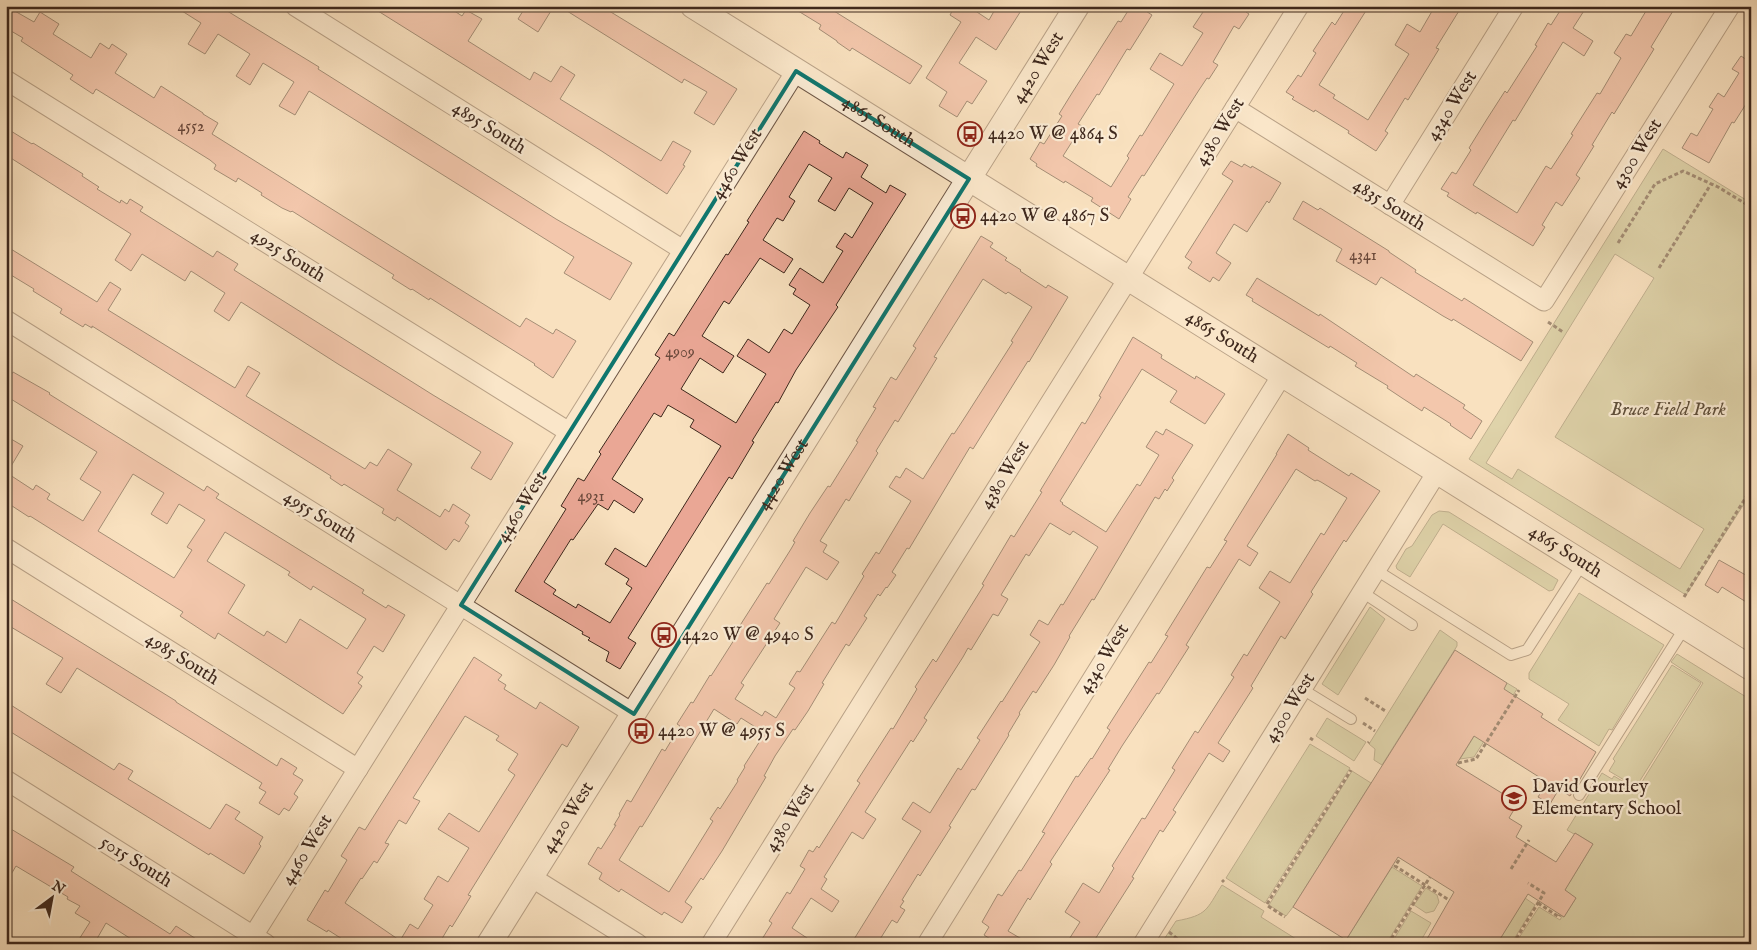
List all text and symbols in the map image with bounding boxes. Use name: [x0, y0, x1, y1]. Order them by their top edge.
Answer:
street label: 4420 West: [1007, 27, 1070, 108]
street label: 4340 West: [1421, 66, 1483, 146]
street label: 4865 South: [837, 90, 920, 154]
street label: 4380 West: [1190, 93, 1251, 171]
street label: 4895 South: [448, 96, 530, 160]
street label: 4300 West: [1606, 114, 1668, 194]
house number: 4552: [178, 117, 204, 137]
bus stop icon: 4420 W @ 4864 S: [957, 121, 983, 147]
place label: 4420 W @ 4864 S: [988, 122, 1118, 146]
street label: 4460 West: [706, 124, 768, 204]
street label: 4835 South: [1348, 173, 1430, 237]
bus stop icon: 4420 W @ 4867 S: [950, 203, 976, 229]
place label: 4420 W @ 4867 S: [980, 204, 1109, 228]
street label: 4925 South: [246, 224, 330, 288]
house number: 4341: [1349, 246, 1377, 266]
street label: 4865 South: [1181, 305, 1263, 369]
house number: 4909: [665, 343, 695, 363]
park label: Bruce Field Park: [1610, 398, 1726, 422]
street label: 4420 West: [752, 434, 815, 515]
street label: 4380 West: [975, 436, 1036, 514]
street label: 4460 West: [491, 467, 553, 547]
street label: 4955 South: [279, 485, 361, 549]
house number: 4931: [578, 487, 604, 507]
street label: 4865 South: [1524, 520, 1607, 584]
street label: 4340 West: [1073, 619, 1135, 699]
bus stop icon: 4420 W @ 4940 S: [651, 622, 677, 648]
place label: 4420 W @ 4940 S: [682, 623, 814, 647]
street label: 4985 South: [141, 627, 223, 691]
street label: 4300 West: [1259, 668, 1321, 748]
bus stop icon: 4420 W @ 4955 S: [628, 718, 654, 744]
place label: 4420 W @ 4955 S: [658, 719, 785, 743]
place label: David Gourley Elementary School: [1532, 775, 1682, 821]
street label: 4420 West: [537, 777, 600, 858]
street label: 4380 West: [760, 779, 821, 857]
school or university icon: David Gourley Elementary School: [1501, 785, 1527, 811]
street label: 4460 West: [276, 810, 338, 890]
street label: 5015 South: [95, 830, 177, 894]
north arrow: [28, 872, 78, 922]
text: N: [48, 876, 68, 899]

